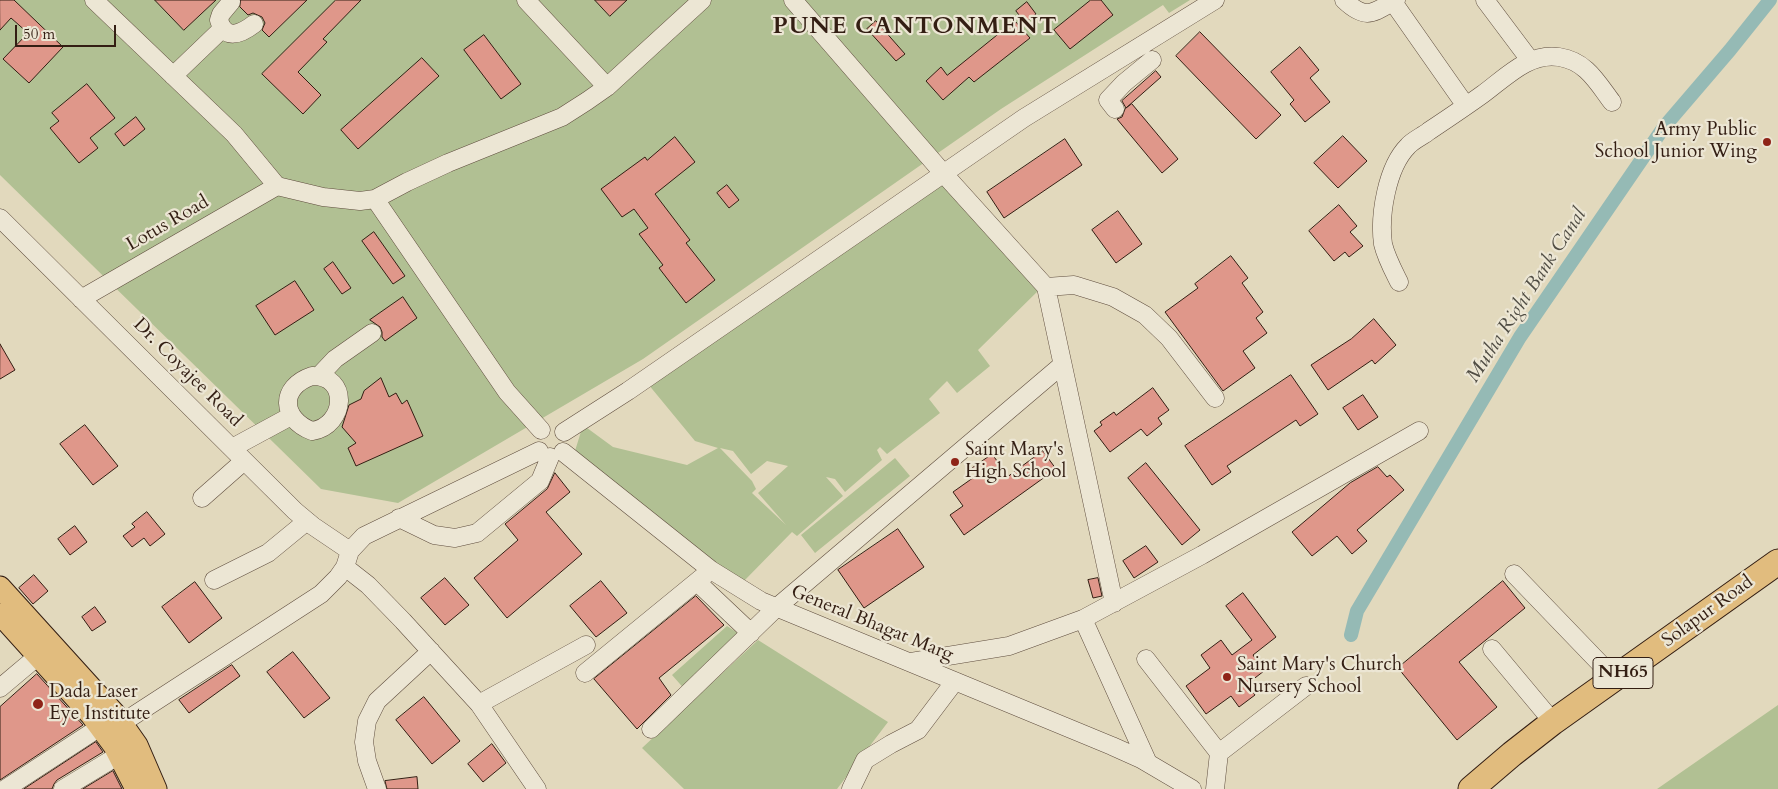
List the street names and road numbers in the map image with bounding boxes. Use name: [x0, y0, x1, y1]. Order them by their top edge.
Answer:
street label: Lotus Road: [123, 191, 213, 257]
street label: Dr. Coyajee Road: [128, 314, 246, 432]
street label: Solapur Road: [1658, 571, 1758, 653]
street label: General Bhagat Marg: [787, 581, 957, 667]
road number: NH65: [1593, 658, 1653, 688]

